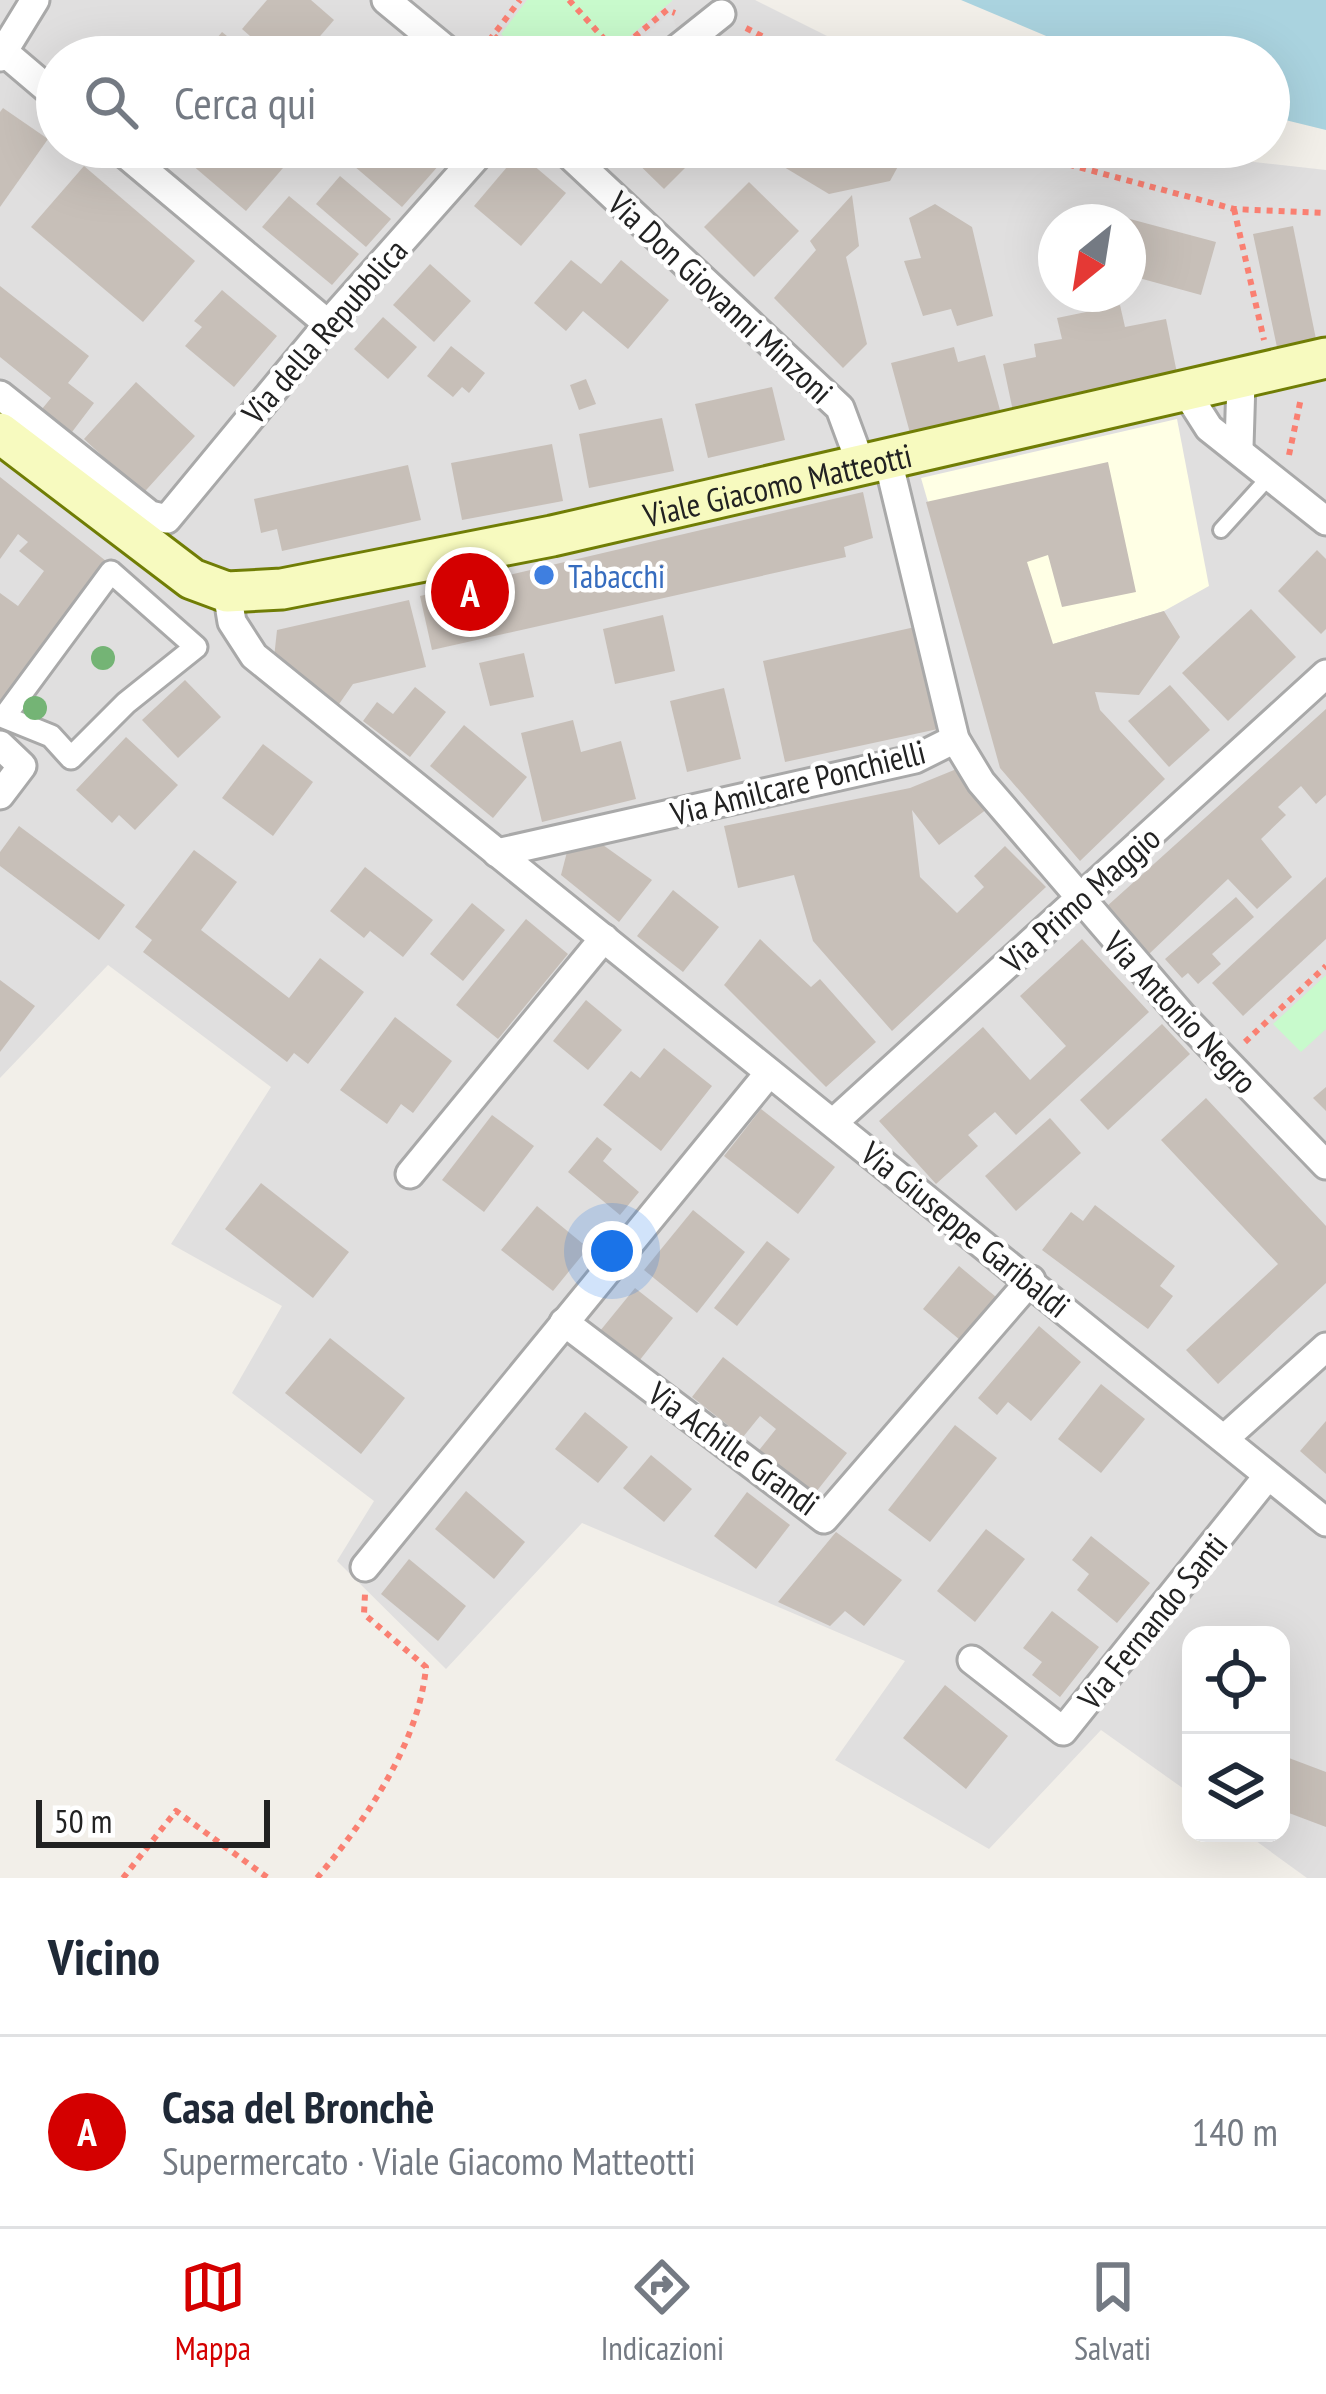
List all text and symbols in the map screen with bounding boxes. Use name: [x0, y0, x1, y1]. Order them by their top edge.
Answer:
search box: [36, 36, 1290, 168]
icon: search: [78, 69, 144, 135]
text: Cerca qui: [174, 73, 317, 131]
street label: Via Don Giovanni Minzoni: [599, 181, 843, 412]
north arrow: [1038, 204, 1146, 312]
street label: Via della Repubblica: [231, 230, 416, 433]
street label: Viale Giacomo Matteotti: [638, 433, 916, 536]
pin: A: [431, 547, 509, 637]
place label: Tabacchi: [568, 554, 665, 597]
marker: Tabacchi: [531, 562, 557, 588]
street label: Via Amilcare Ponchielli: [665, 730, 930, 835]
street label: Via Primo Maggio: [991, 816, 1169, 982]
street label: Via Antonio Negro: [1094, 921, 1267, 1102]
street label: Via Giuseppe Garibaldi: [852, 1131, 1079, 1327]
your location: [582, 1221, 642, 1281]
street label: Via Achille Grandi: [639, 1371, 828, 1524]
street label: Via Fernando Santi: [1067, 1524, 1236, 1719]
map controls: [1182, 1626, 1290, 1842]
button: locate: [1182, 1626, 1290, 1734]
button: layers: [1182, 1734, 1290, 1842]
scale bar: [36, 1794, 270, 1847]
text: 50 m: [54, 1799, 112, 1842]
text: Vicino: [48, 1923, 160, 1989]
text: Casa del Bronchè: [162, 2077, 434, 2135]
text: A: [77, 2106, 97, 2157]
text: 140 m: [1192, 2106, 1278, 2157]
text: Supermercato · Viale Giacomo Matteotti: [162, 2135, 696, 2186]
tab: Mappa: [175, 2254, 251, 2369]
tab: Indicazioni: [601, 2254, 724, 2369]
tab: Salvati: [1074, 2254, 1151, 2369]

